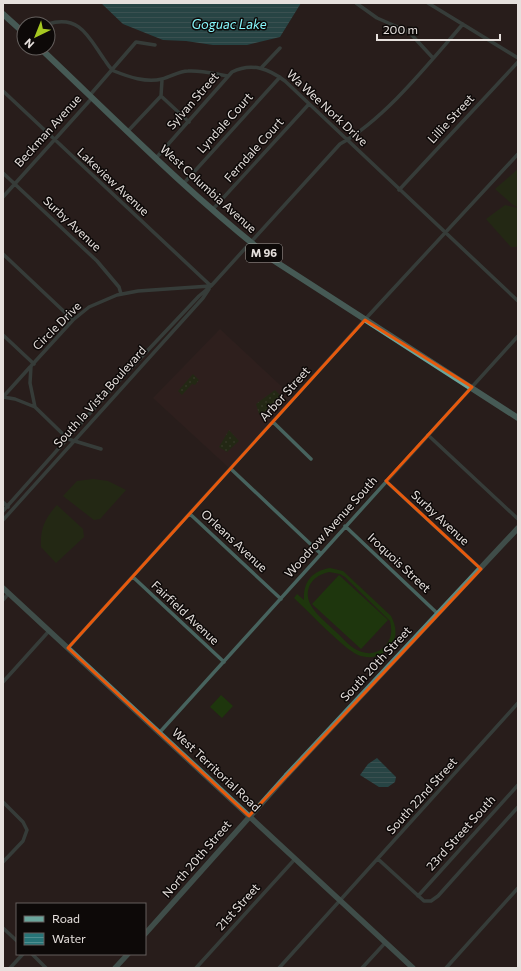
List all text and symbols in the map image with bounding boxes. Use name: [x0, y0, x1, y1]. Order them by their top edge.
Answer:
north arrow: [16, 16, 56, 56]
water label: Goguac Lake: [191, 16, 267, 32]
scale bar: [377, 16, 500, 42]
text: 200 m: [383, 22, 418, 36]
text: N: [21, 36, 36, 51]
street label: Wa Wee Nork Drive: [284, 66, 371, 148]
street label: Sylvan Street: [164, 69, 221, 132]
street label: Lyndale Court: [194, 89, 255, 155]
street label: Beckman Avenue: [11, 91, 83, 169]
street label: Lillie Street: [424, 91, 476, 146]
street label: Ferndale Court: [221, 114, 286, 184]
street label: West Columbia Avenue: [158, 141, 260, 235]
street label: Lakeview Avenue: [75, 144, 152, 218]
street label: Surby Avenue: [41, 193, 105, 254]
road number: M 96: [246, 244, 282, 262]
street label: Circle Drive: [29, 298, 83, 352]
street label: South la Vista Boulevard: [50, 343, 149, 450]
street label: Arbor Street: [256, 363, 312, 423]
street label: Woodrow Avenue South: [281, 473, 379, 580]
street label: Surby Avenue: [409, 487, 473, 548]
street label: Orleans Avenue: [199, 506, 270, 574]
street label: Iroquois Street: [365, 530, 434, 595]
street label: Fairfield Avenue: [149, 577, 222, 647]
street label: South 20th Street: [337, 623, 414, 704]
street label: West Territorial Road: [170, 725, 264, 814]
street label: South 22nd Street: [383, 754, 459, 837]
street label: 23rd Street South: [423, 792, 498, 873]
street label: North 20th Street: [159, 817, 234, 900]
street label: 21st Street: [213, 880, 262, 933]
legend: [16, 903, 146, 955]
text: Road: [52, 911, 80, 925]
text: Water: [52, 931, 86, 945]

